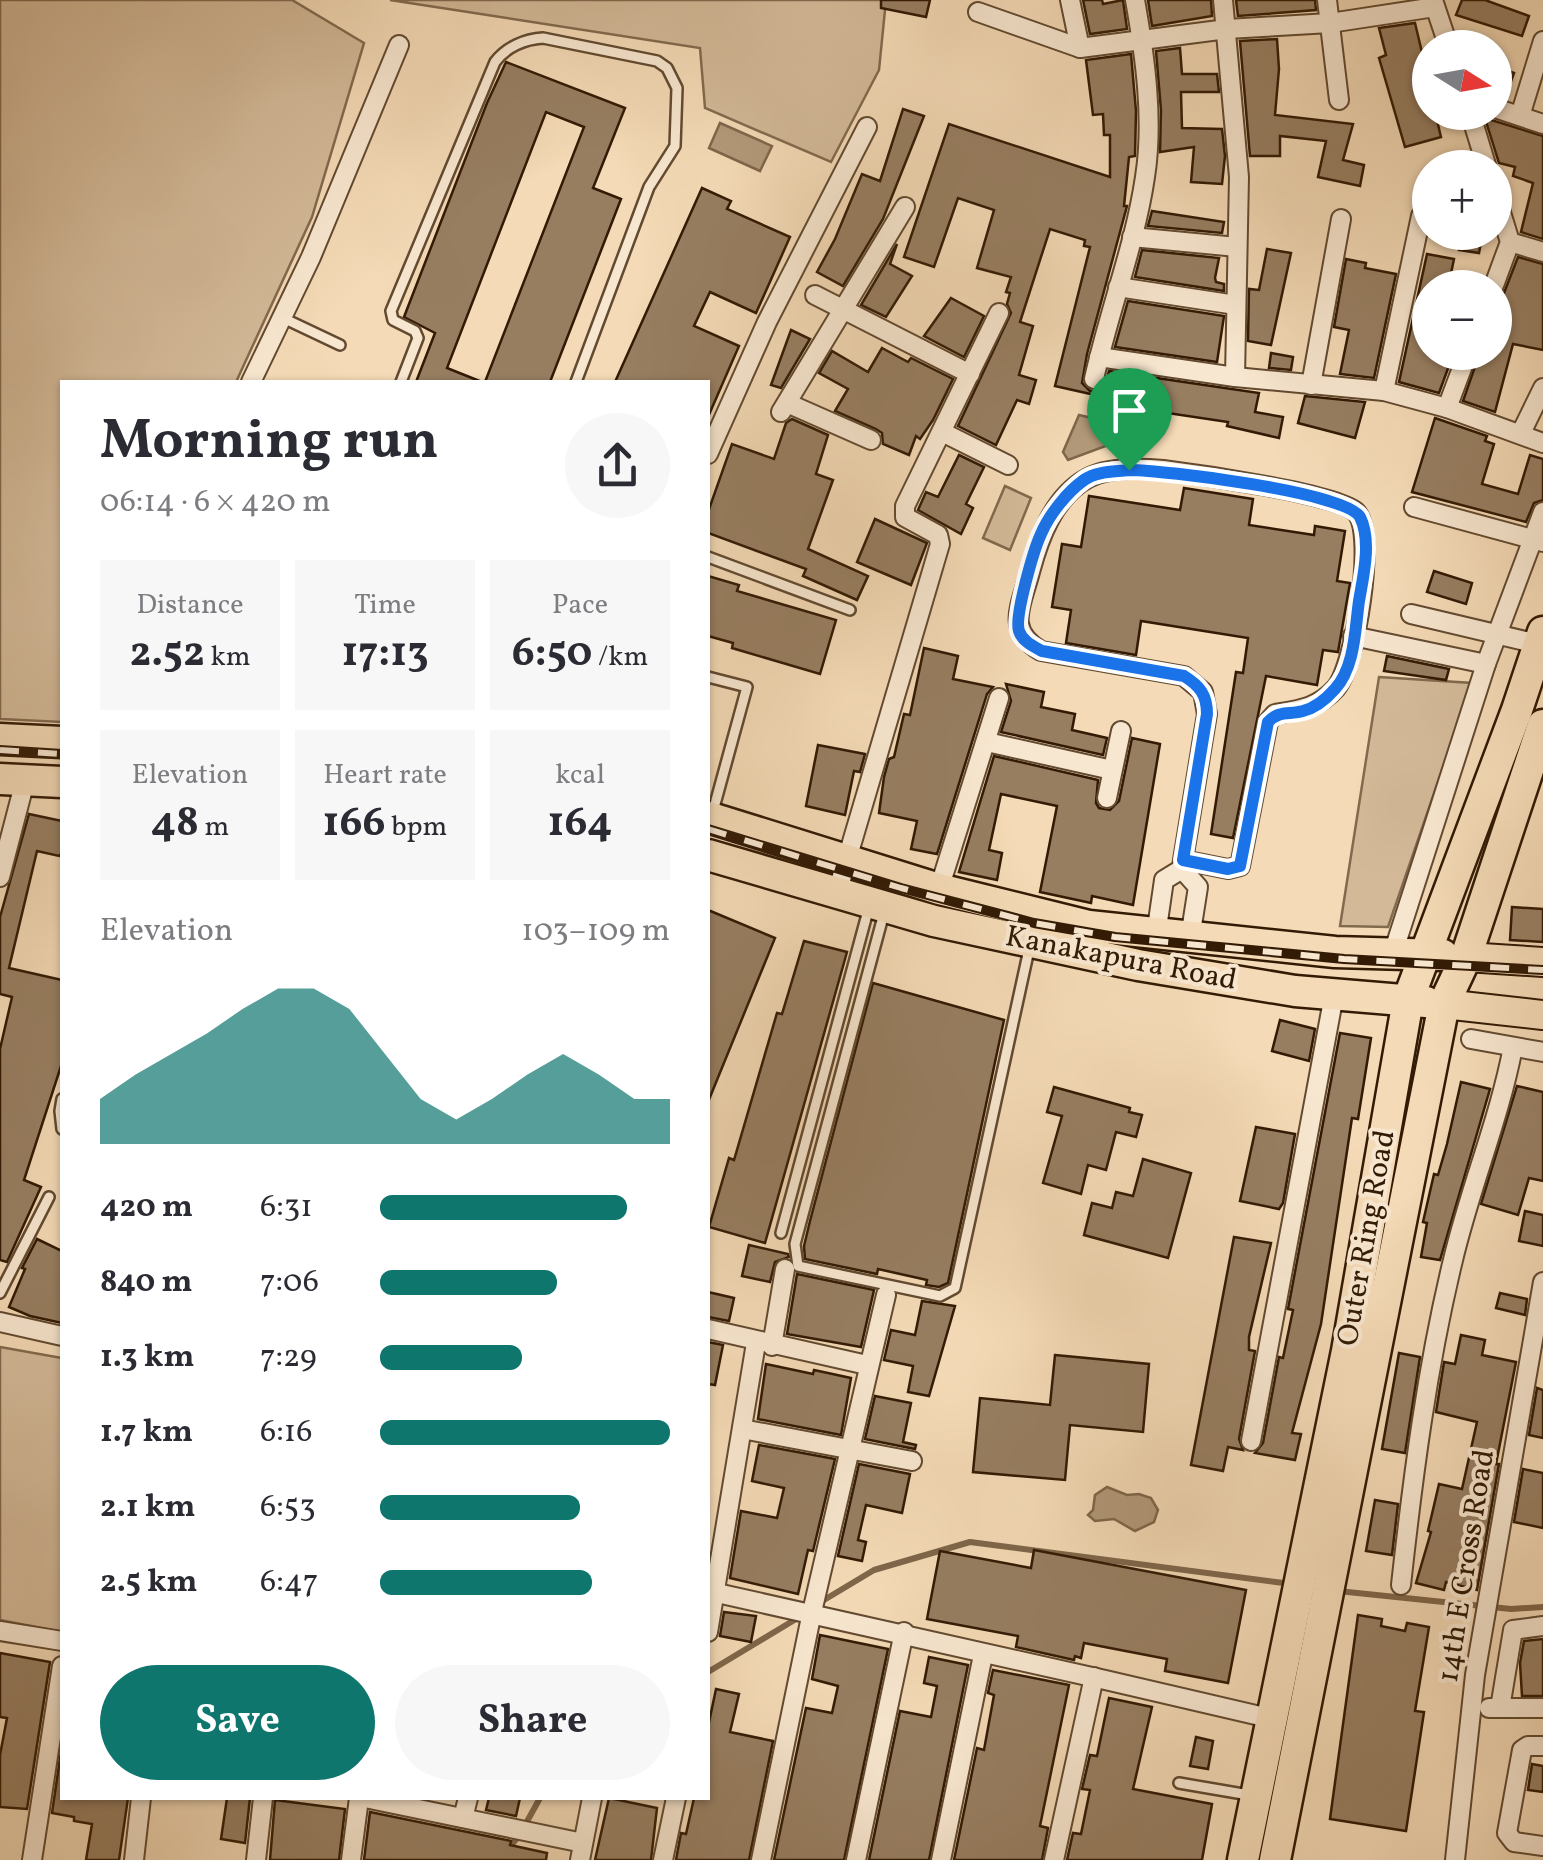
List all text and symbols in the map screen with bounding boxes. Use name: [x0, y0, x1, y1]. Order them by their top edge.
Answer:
north arrow: [1412, 30, 1512, 130]
map controls: [1412, 30, 1512, 370]
button: +: [1412, 150, 1512, 250]
button: −: [1412, 270, 1512, 370]
pin: [1087, 368, 1172, 471]
icon: arrive: [1102, 383, 1157, 438]
text: Morning run: [100, 405, 439, 481]
button: share: [565, 413, 670, 518]
text: 06:14 · 6 × 420 m: [100, 481, 331, 525]
text: Distance: [136, 586, 244, 625]
text: Time: [354, 586, 416, 625]
text: Pace: [552, 586, 608, 625]
text: 2.52: [129, 625, 205, 684]
text: 17:13: [341, 625, 429, 684]
text: 6:50: [512, 625, 592, 684]
text: km: [205, 638, 251, 677]
text: /km: [592, 638, 648, 677]
text: Elevation: [132, 756, 248, 795]
text: Heart rate: [323, 756, 447, 795]
text: kcal: [555, 756, 605, 795]
text: 48: [151, 795, 199, 854]
text: 166: [323, 795, 386, 854]
text: 164: [548, 795, 612, 854]
text: m: [199, 808, 229, 847]
text: bpm: [386, 808, 447, 847]
text: Elevation: [100, 910, 233, 954]
text: 103–109 m: [521, 910, 670, 954]
street label: Kanakapura Road: [1002, 916, 1240, 1002]
street label: Outer Ring Road: [1327, 1127, 1407, 1349]
text: 420 m: [100, 1186, 193, 1230]
text: 6:31: [260, 1186, 313, 1230]
text: 840 m: [100, 1261, 192, 1305]
text: 7:06: [260, 1261, 319, 1305]
text: 1.3 km: [100, 1336, 194, 1380]
text: 7:29: [260, 1336, 317, 1380]
text: 1.7 km: [100, 1411, 193, 1455]
text: 6:16: [260, 1411, 312, 1455]
street label: 14th E Cross Road: [1428, 1446, 1506, 1686]
text: 2.1 km: [100, 1486, 195, 1530]
text: 6:53: [260, 1486, 316, 1530]
text: 2.5 km: [100, 1561, 198, 1605]
text: 6:47: [260, 1561, 318, 1605]
button: Save: [100, 1665, 375, 1780]
button: Share: [395, 1665, 670, 1780]

